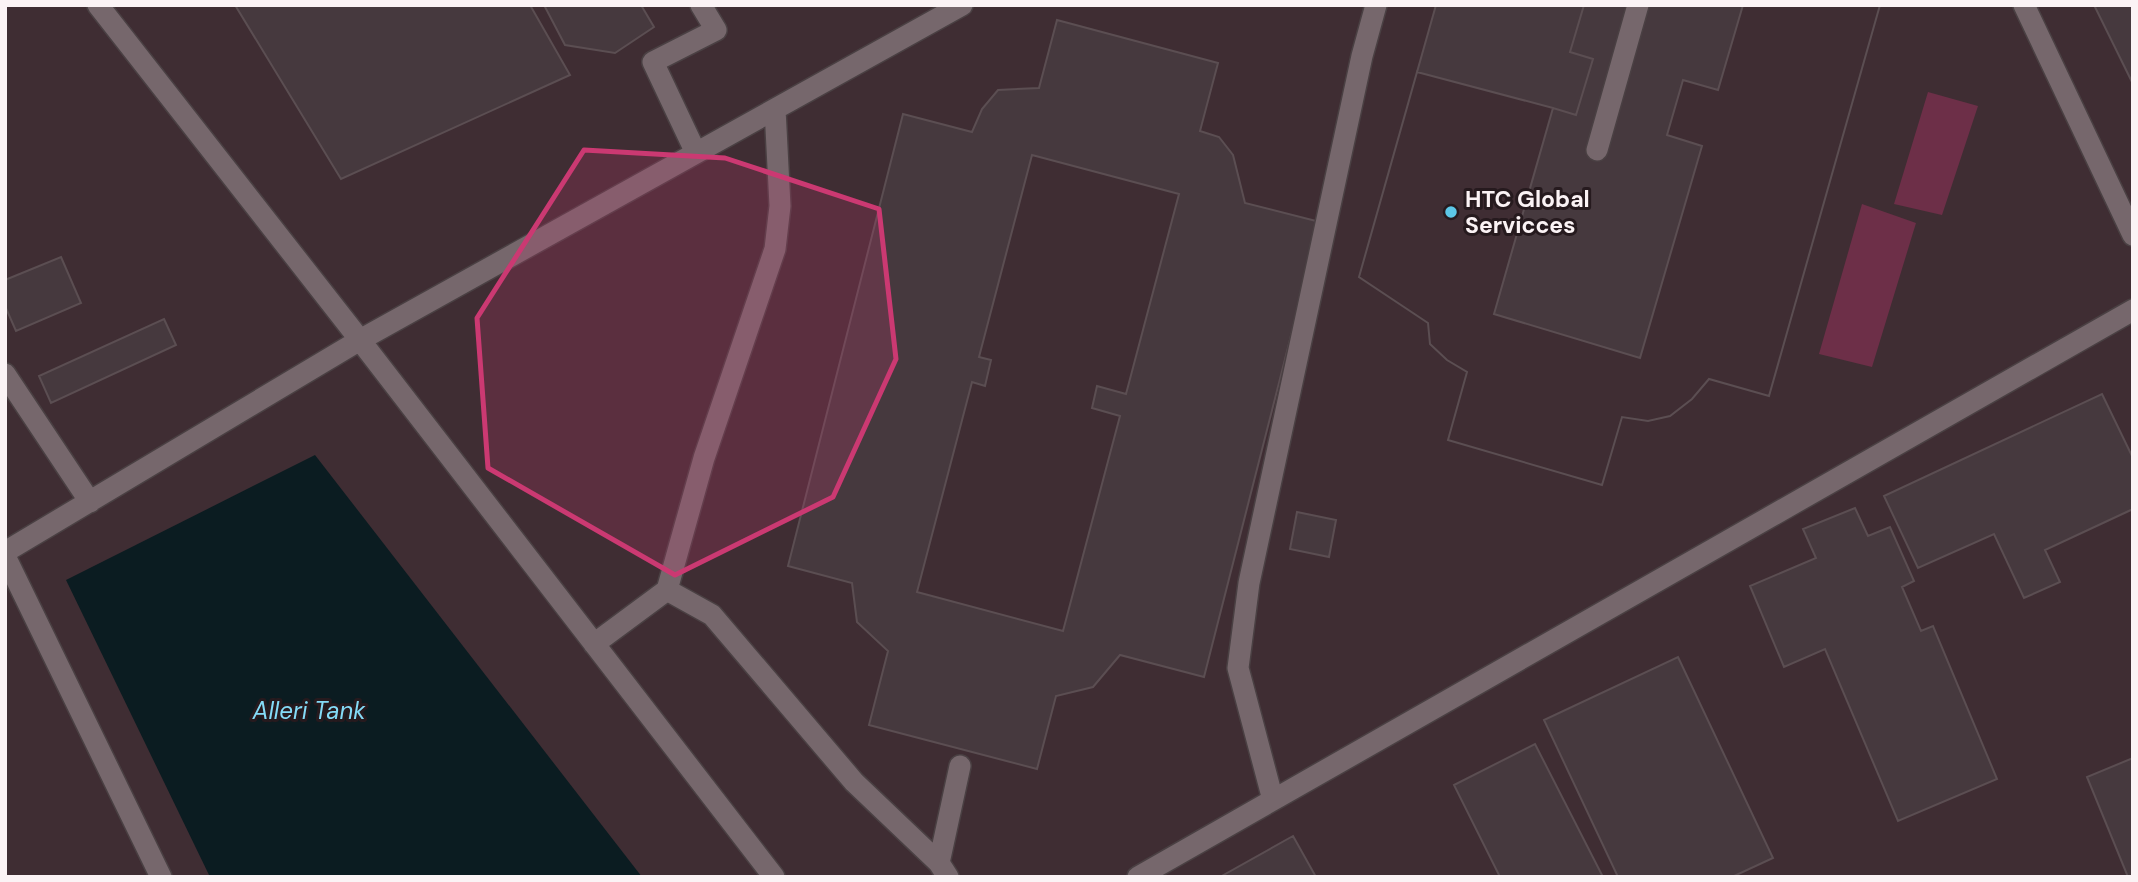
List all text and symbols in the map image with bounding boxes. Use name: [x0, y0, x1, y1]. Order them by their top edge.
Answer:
place label: HTC Global Servicces: [1465, 184, 1590, 240]
marker: HTC Global Servicces: [1443, 204, 1459, 220]
water label: Alleri Tank: [252, 695, 366, 726]

